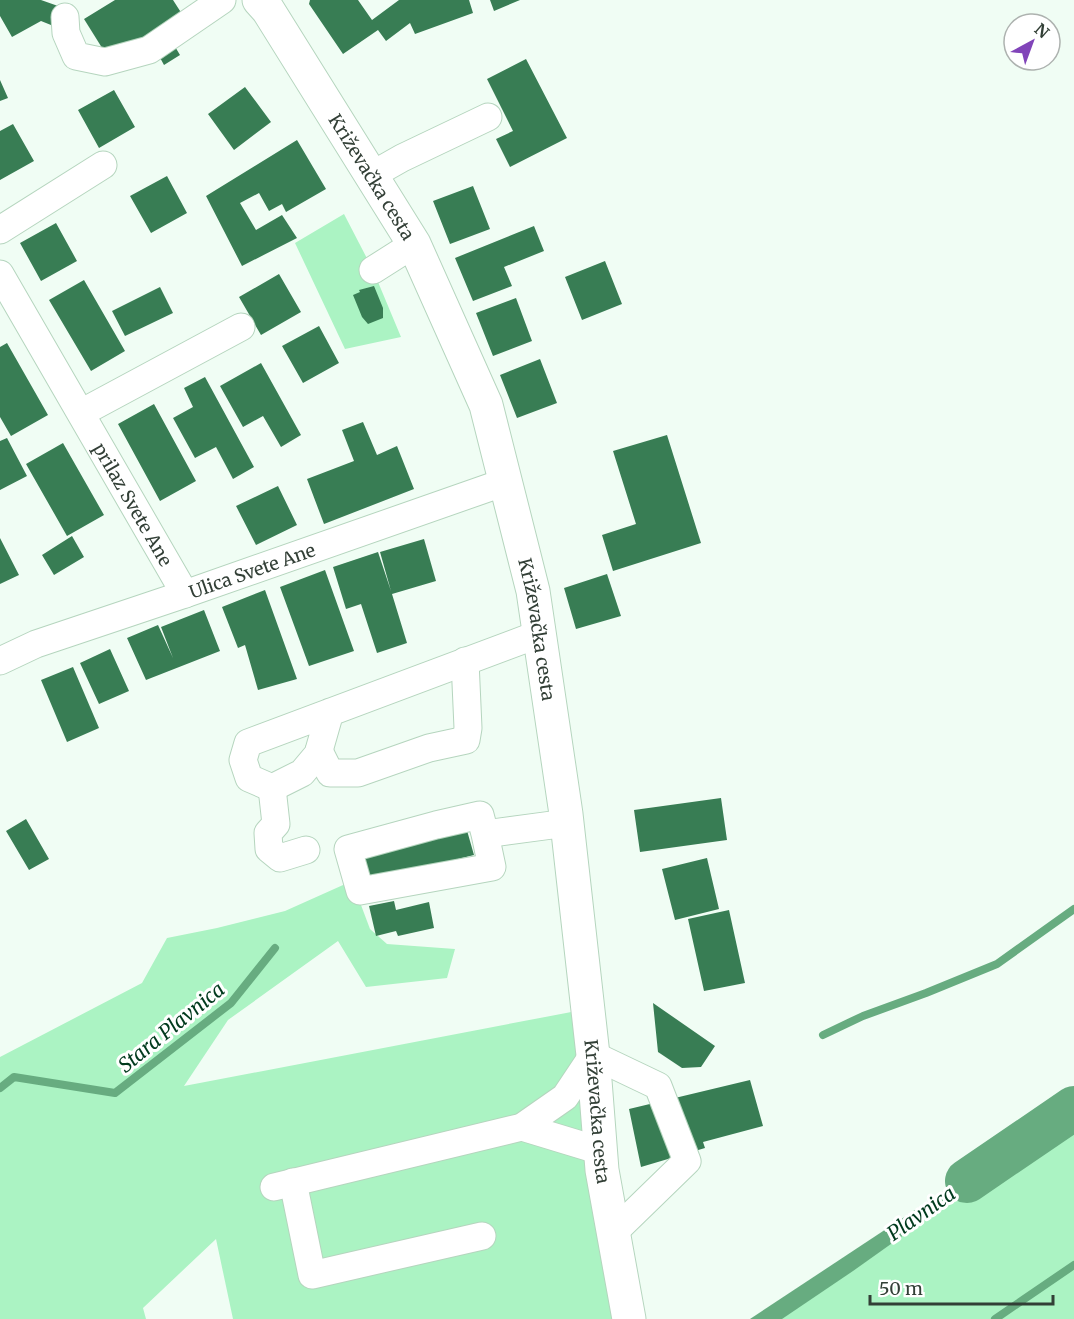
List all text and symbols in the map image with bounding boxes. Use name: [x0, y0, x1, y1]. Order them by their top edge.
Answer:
north arrow: [1002, 12, 1062, 72]
text: N: [1031, 19, 1053, 43]
street label: Križevačka cesta: [324, 109, 420, 244]
street label: prilaz Svete Ane: [88, 439, 178, 570]
street label: Ulica Svete Ane: [186, 538, 318, 603]
street label: Križevačka cesta: [514, 555, 561, 703]
water label: Stara Plavnica: [113, 977, 229, 1077]
street label: Križevačka cesta: [580, 1038, 616, 1186]
water label: Plavnica: [882, 1181, 960, 1245]
scale bar: [870, 1268, 1053, 1306]
text: 50 m: [879, 1277, 923, 1300]

